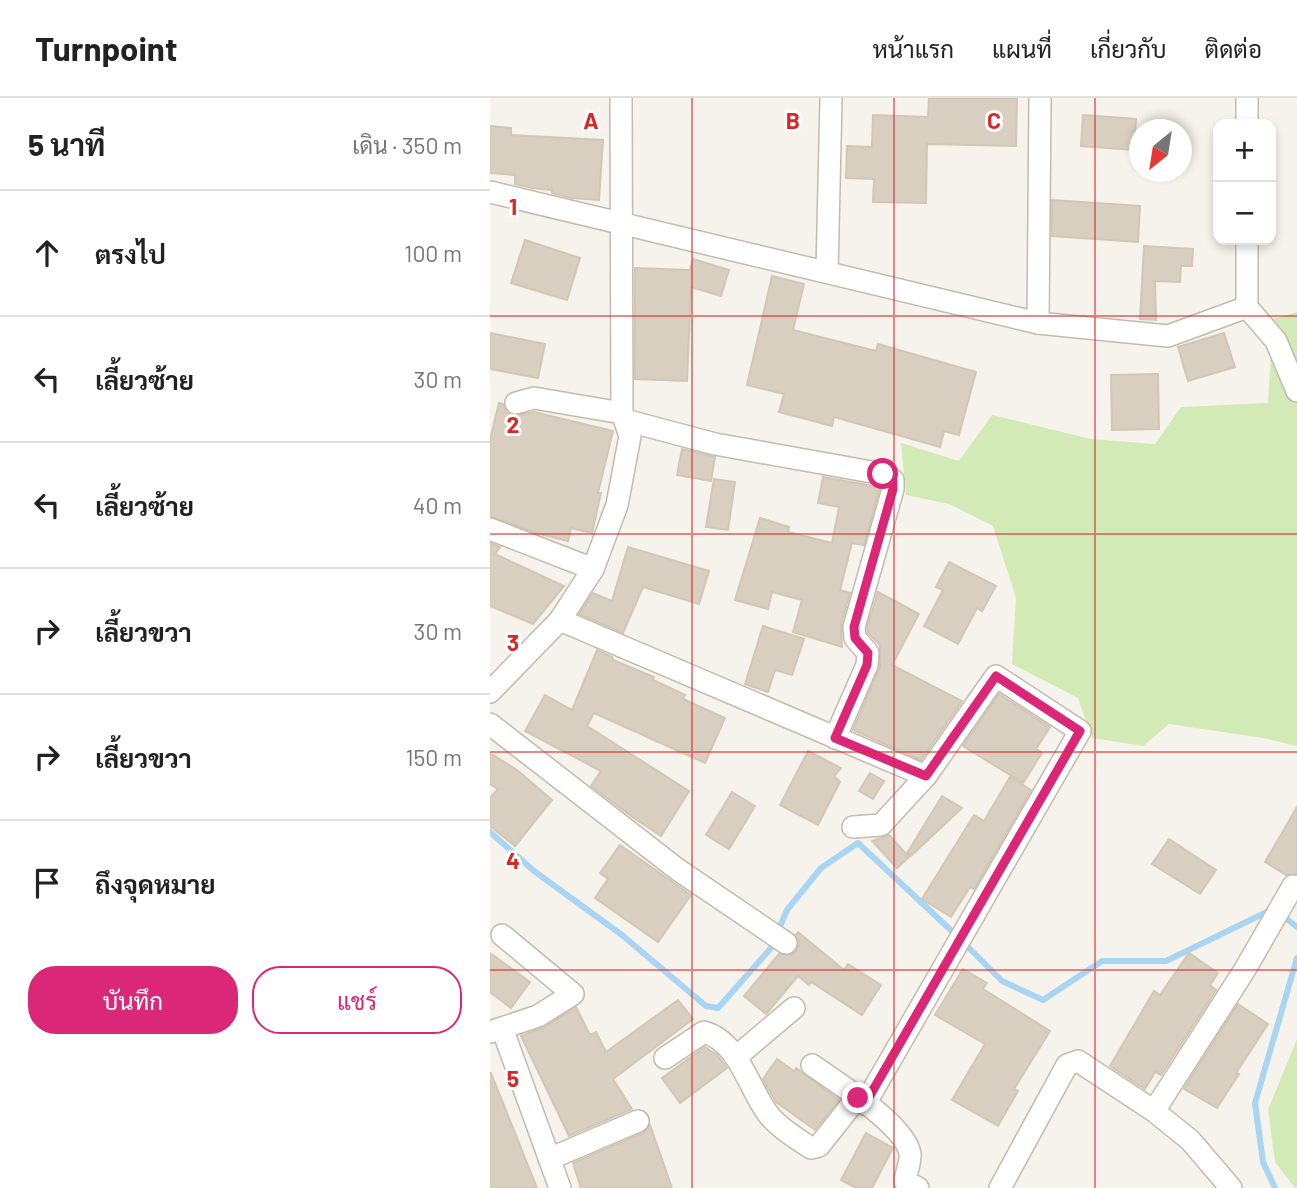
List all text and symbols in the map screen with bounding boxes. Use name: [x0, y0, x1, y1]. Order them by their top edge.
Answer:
text: Turnpoint: [35, 28, 177, 68]
text: หน้าแรก: [873, 34, 954, 63]
text: แผนที่: [992, 34, 1052, 63]
text: เกี่ยวกับ: [1090, 34, 1167, 63]
text: ติดต่อ: [1205, 34, 1262, 63]
text: A: [583, 106, 599, 134]
text: B: [786, 106, 800, 134]
text: C: [987, 106, 1001, 134]
north arrow: [1129, 119, 1192, 182]
map controls: [1213, 119, 1276, 245]
button: +: [1213, 119, 1276, 182]
text: 5 นาที: [28, 126, 105, 162]
text: เดิน · 350 m: [352, 131, 462, 159]
button: −: [1213, 182, 1276, 245]
text: 1: [509, 192, 517, 220]
icon: ahead: [28, 234, 66, 272]
text: ตรงไป: [95, 238, 166, 269]
text: 100 m: [404, 239, 462, 267]
icon: left: [28, 360, 66, 398]
text: เลี้ยวซ้าย: [95, 364, 194, 395]
text: 30 m: [414, 365, 462, 393]
text: 2: [507, 410, 519, 438]
route start: [867, 458, 898, 489]
icon: left: [28, 486, 66, 524]
text: เลี้ยวซ้าย: [95, 490, 194, 521]
text: 40 m: [413, 491, 462, 519]
icon: right: [28, 612, 66, 650]
text: เลี้ยวขวา: [95, 616, 192, 647]
text: 30 m: [414, 617, 462, 645]
text: 3: [507, 628, 519, 656]
icon: right: [28, 738, 66, 776]
text: เลี้ยวขวา: [95, 742, 192, 773]
text: 150 m: [406, 743, 462, 771]
text: 4: [506, 846, 520, 874]
icon: arrive: [28, 864, 66, 902]
text: ถึงจุดหมาย: [95, 868, 216, 899]
button: บันทึก: [28, 966, 238, 1034]
button: แชร์: [252, 966, 462, 1034]
text: 5: [507, 1064, 519, 1092]
route end: [842, 1082, 873, 1113]

